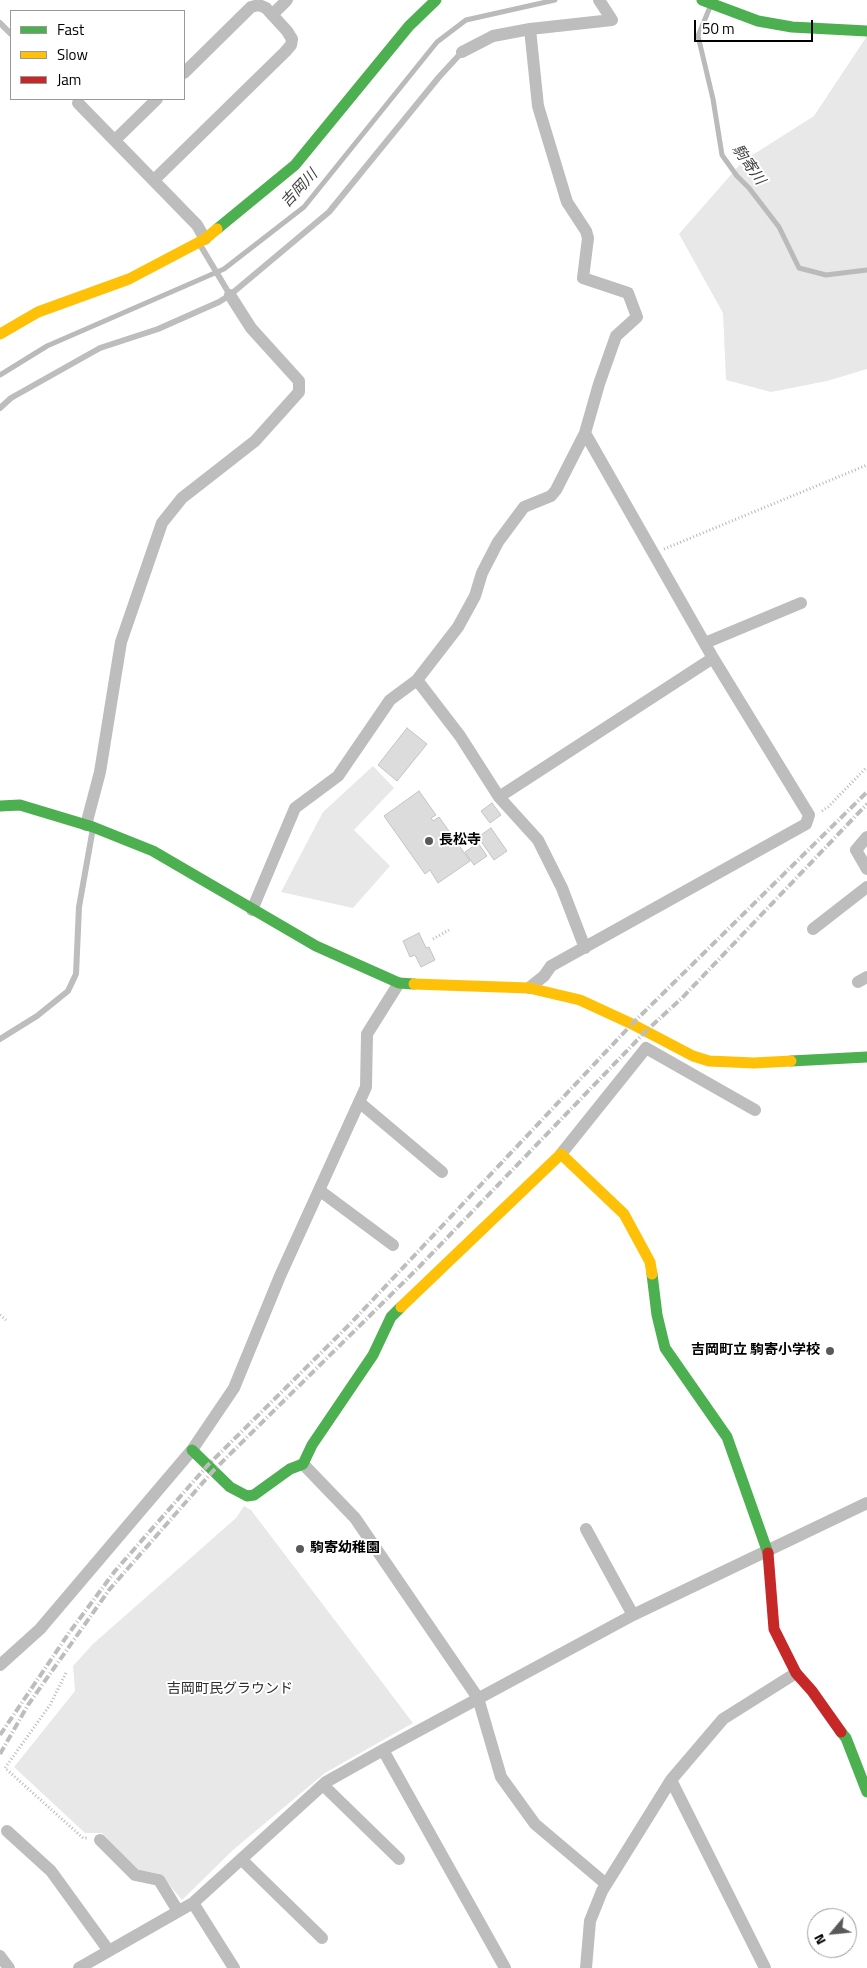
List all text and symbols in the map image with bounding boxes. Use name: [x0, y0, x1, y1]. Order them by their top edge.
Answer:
legend: [10, 10, 185, 100]
scale bar: [697, 10, 816, 42]
text: 50 m: [702, 17, 735, 40]
text: Fast: [57, 18, 84, 41]
text: Slow: [57, 43, 88, 66]
text: Jam: [57, 68, 81, 91]
water label: 駒寄川: [728, 141, 768, 189]
water label: 吉岡川: [278, 166, 322, 212]
place label: 長松寺: [439, 833, 481, 849]
marker: 長松寺: [423, 835, 435, 847]
place label: 吉岡町立 駒寄小学校: [691, 1343, 820, 1359]
marker: 吉岡町立 駒寄小学校: [824, 1345, 836, 1357]
place label: 駒寄幼稚園: [310, 1541, 380, 1557]
marker: 駒寄幼稚園: [294, 1543, 306, 1555]
park label: 吉岡町民グラウンド: [167, 1682, 293, 1698]
north arrow: [807, 1908, 857, 1958]
text: N: [808, 1931, 831, 1949]

